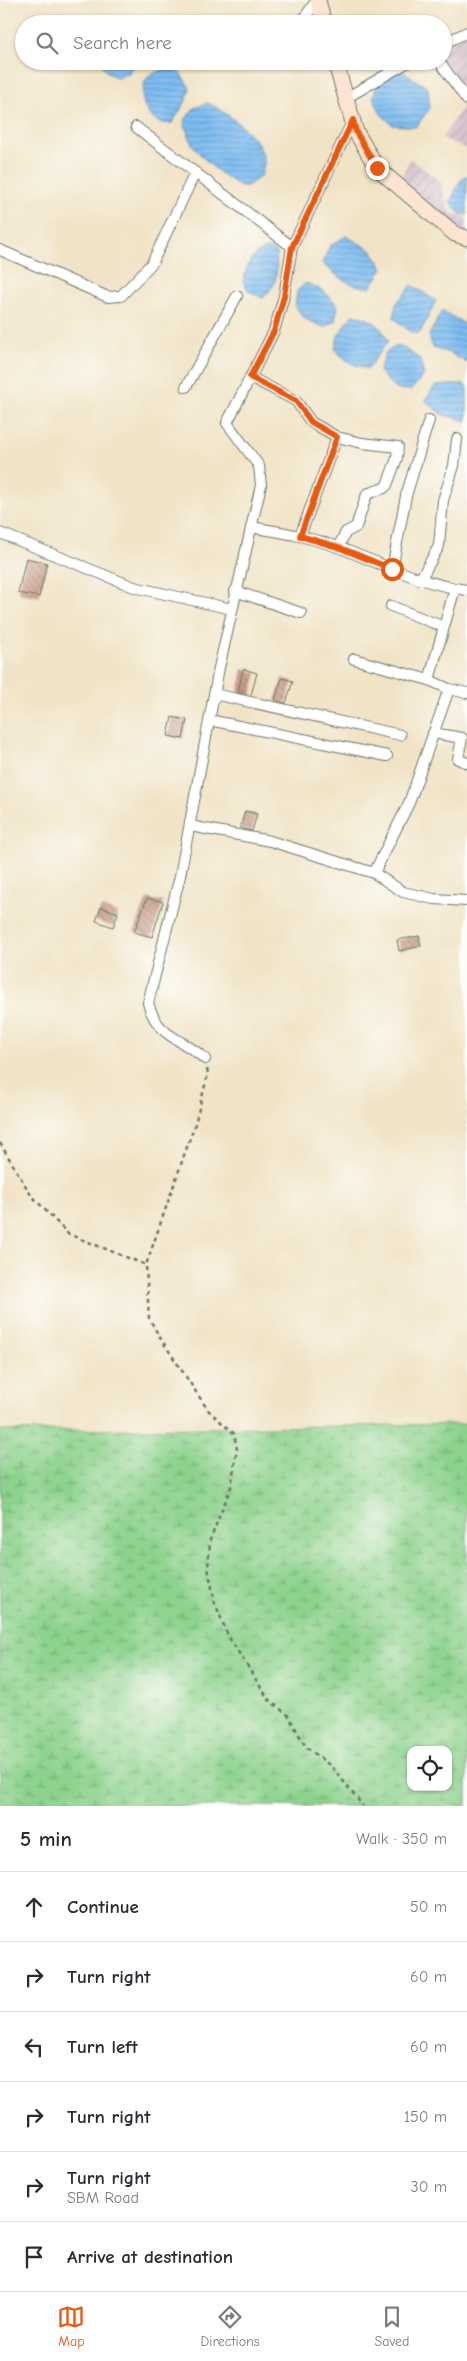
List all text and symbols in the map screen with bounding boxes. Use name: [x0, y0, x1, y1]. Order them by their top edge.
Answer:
search box: [15, 15, 452, 70]
icon: search: [33, 29, 61, 57]
text: Search here: [73, 32, 172, 54]
route end: [366, 157, 389, 180]
route start: [381, 558, 404, 581]
map controls: [407, 1746, 452, 1791]
button: locate: [407, 1746, 452, 1791]
text: 5 min: [20, 1827, 72, 1851]
text: Walk · 350 m: [356, 1830, 447, 1848]
icon: ahead: [20, 1893, 48, 1921]
text: Continue: [67, 1896, 139, 1918]
text: 50 m: [410, 1898, 447, 1916]
icon: right: [20, 1963, 48, 1991]
text: Turn right: [67, 1966, 151, 1988]
text: 60 m: [410, 1968, 447, 1986]
icon: left: [20, 2033, 48, 2061]
text: Turn left: [67, 2036, 138, 2058]
text: 60 m: [410, 2038, 447, 2056]
icon: right: [20, 2103, 48, 2131]
text: Turn right: [67, 2106, 151, 2128]
text: 150 m: [404, 2108, 447, 2126]
text: Turn right: [67, 2167, 151, 2189]
icon: right: [20, 2173, 48, 2201]
text: 30 m: [411, 2178, 447, 2196]
text: SBM Road: [67, 2189, 139, 2207]
icon: arrive: [20, 2243, 48, 2271]
text: Arrive at destination: [67, 2246, 233, 2268]
tab: Map: [57, 2303, 85, 2350]
tab: Directions: [200, 2303, 260, 2350]
tab: Saved: [375, 2303, 410, 2350]

